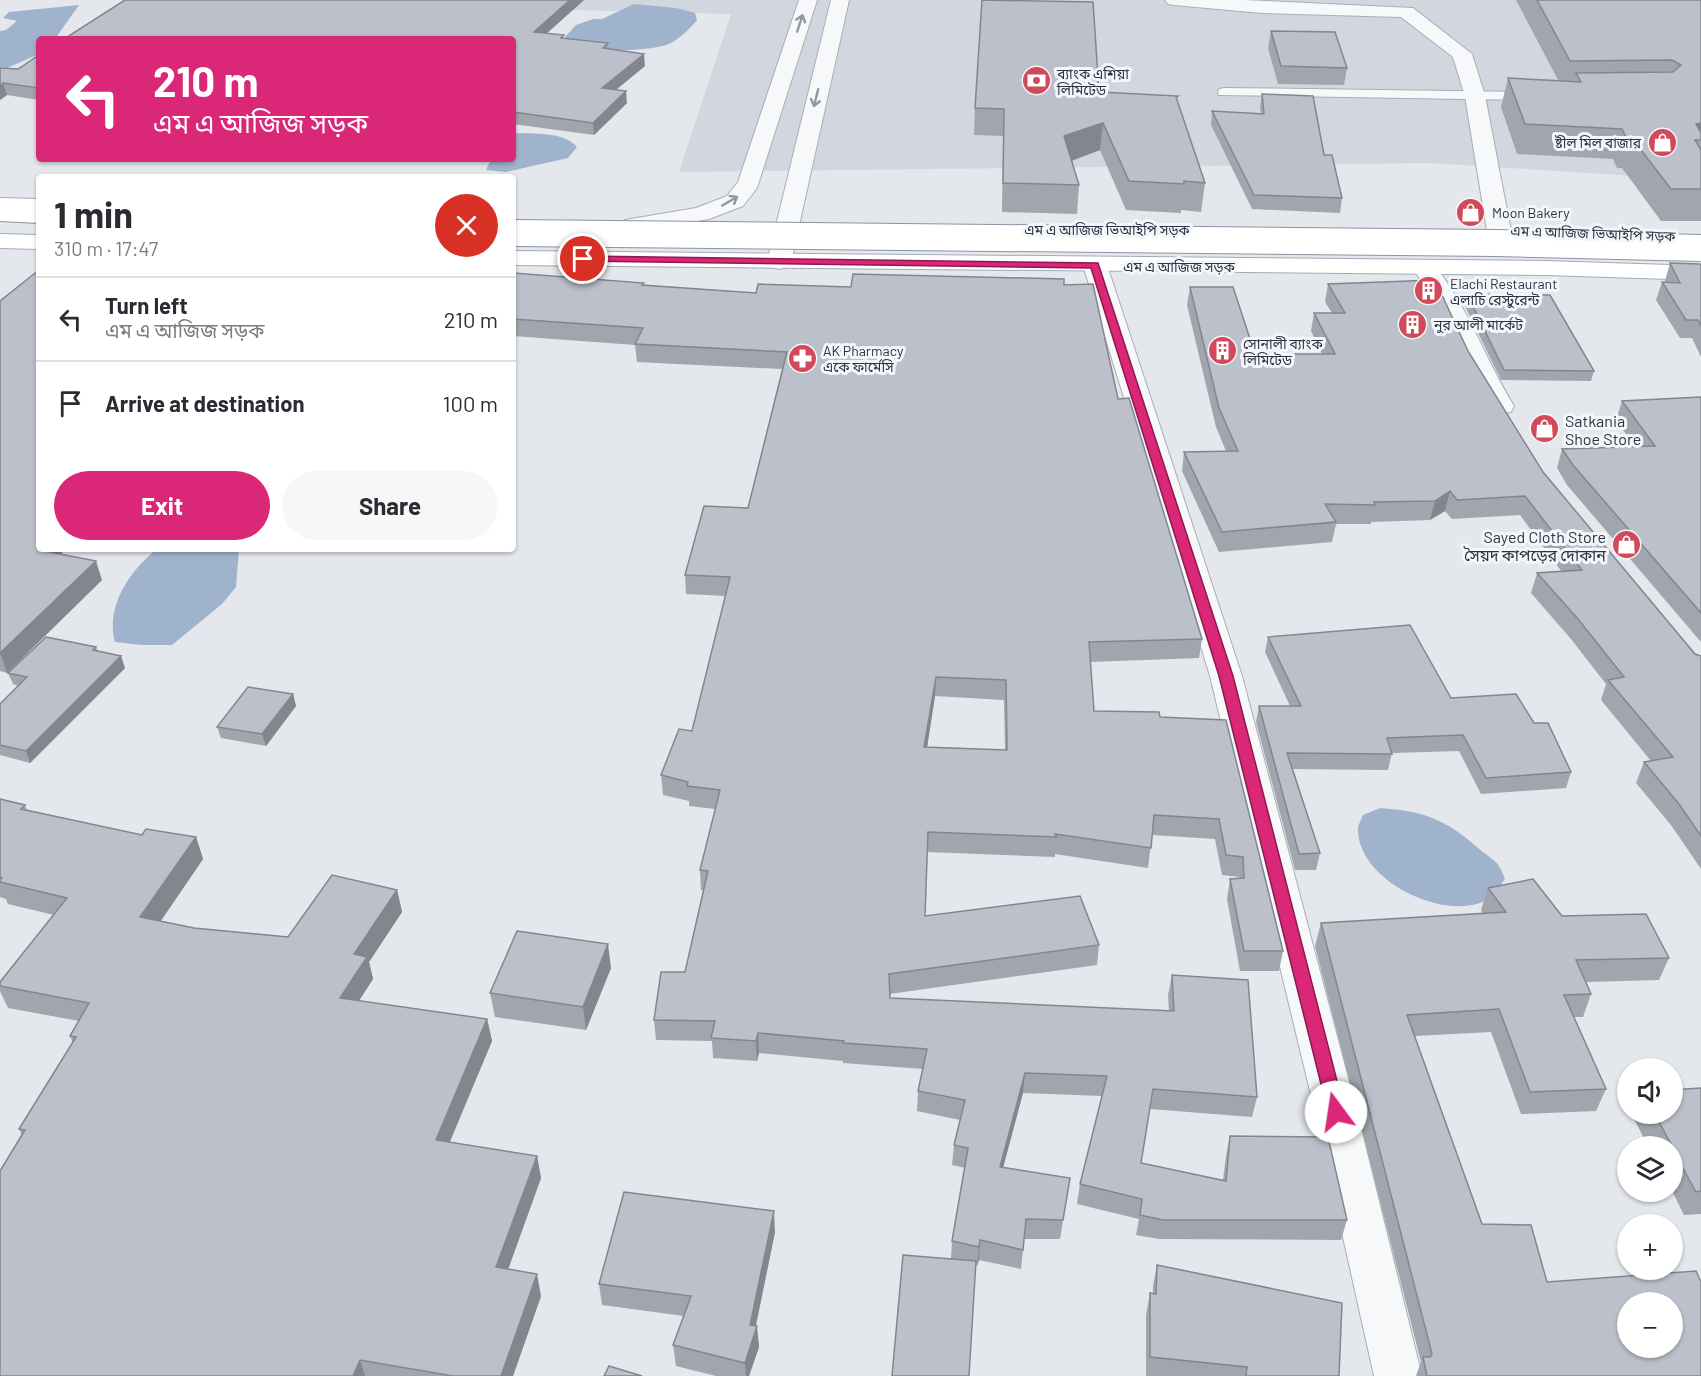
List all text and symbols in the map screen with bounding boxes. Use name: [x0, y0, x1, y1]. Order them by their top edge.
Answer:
one-way arrow: [795, 14, 806, 33]
text: 210 m: [153, 55, 259, 105]
icon: left: [54, 60, 132, 138]
bank icon: ব্যাংক এশিয়া লিমিটেড: [1020, 65, 1052, 97]
place label: ব্যাংক এশিয়া লিমিটেড: [1056, 65, 1129, 98]
one-way arrow: [810, 88, 822, 107]
text: এম এ আজিজ সড়ক: [153, 106, 368, 138]
shop icon: ষ্টীল মিল বাজার: [1646, 126, 1678, 158]
place label: ষ্টীল মিল বাজার: [1554, 134, 1642, 151]
text: 1 min: [54, 192, 133, 235]
button: close: [435, 194, 498, 257]
one-way arrow: [721, 195, 738, 207]
shop icon: Moon Bakery: [1455, 196, 1487, 228]
place label: Moon Bakery: [1492, 204, 1570, 221]
street label: এম এ আজিজ ভিআইপি সড়ক: [1024, 221, 1190, 238]
street label: এম এ আজিজ ভিআইপি সড়ক: [1510, 222, 1677, 244]
pin: [557, 233, 608, 284]
text: 310 m · 17:47: [54, 236, 158, 260]
icon: arrive: [566, 242, 599, 275]
street label: এম এ আজিজ সড়ক: [1123, 258, 1235, 275]
building icon: Elachi Restaurant এলাচ‌ি র‌েস্টুর‌েন্ট: [1413, 275, 1445, 307]
place label: Elachi Restaurant এলাচ‌ি র‌েস্টুর‌েন্ট: [1450, 275, 1557, 309]
text: Turn left: [105, 292, 188, 318]
icon: left: [54, 303, 87, 336]
text: 210 m: [444, 306, 498, 332]
building icon: নুর আলী মার্কেট: [1397, 308, 1429, 340]
place label: নুর আলী মার্কেট: [1433, 316, 1523, 334]
text: এম এ আজিজ সড়ক: [105, 318, 264, 342]
building icon: সোনালী ব্যাংক লিমিটেড: [1206, 335, 1238, 367]
place label: সোনালী ব্যাংক লিমিটেড: [1242, 335, 1323, 368]
pharmacy icon: AK Pharmacy একে ফার্মেসি: [786, 342, 818, 374]
place label: AK Pharmacy একে ফার্মেসি: [823, 342, 904, 375]
icon: arrive: [54, 387, 87, 420]
text: Arrive at destination: [105, 390, 304, 416]
text: 100 m: [443, 390, 498, 416]
place label: Satkania Shoe Store: [1565, 411, 1641, 448]
shop icon: Satkania Shoe Store: [1528, 413, 1560, 445]
button: Exit: [54, 471, 270, 540]
button: Share: [282, 471, 498, 540]
place label: Sayed Cloth Store সৈয়দ কাপড়ের দোকান: [1463, 527, 1606, 564]
shop icon: Sayed Cloth Store সৈয়দ কাপড়ের দোকান: [1611, 529, 1643, 561]
map controls: [1617, 1058, 1683, 1358]
button: sound: [1617, 1058, 1683, 1124]
position arrow: [1304, 1080, 1368, 1144]
button: layers: [1617, 1136, 1683, 1202]
button: +: [1617, 1214, 1683, 1280]
button: −: [1617, 1292, 1683, 1358]

